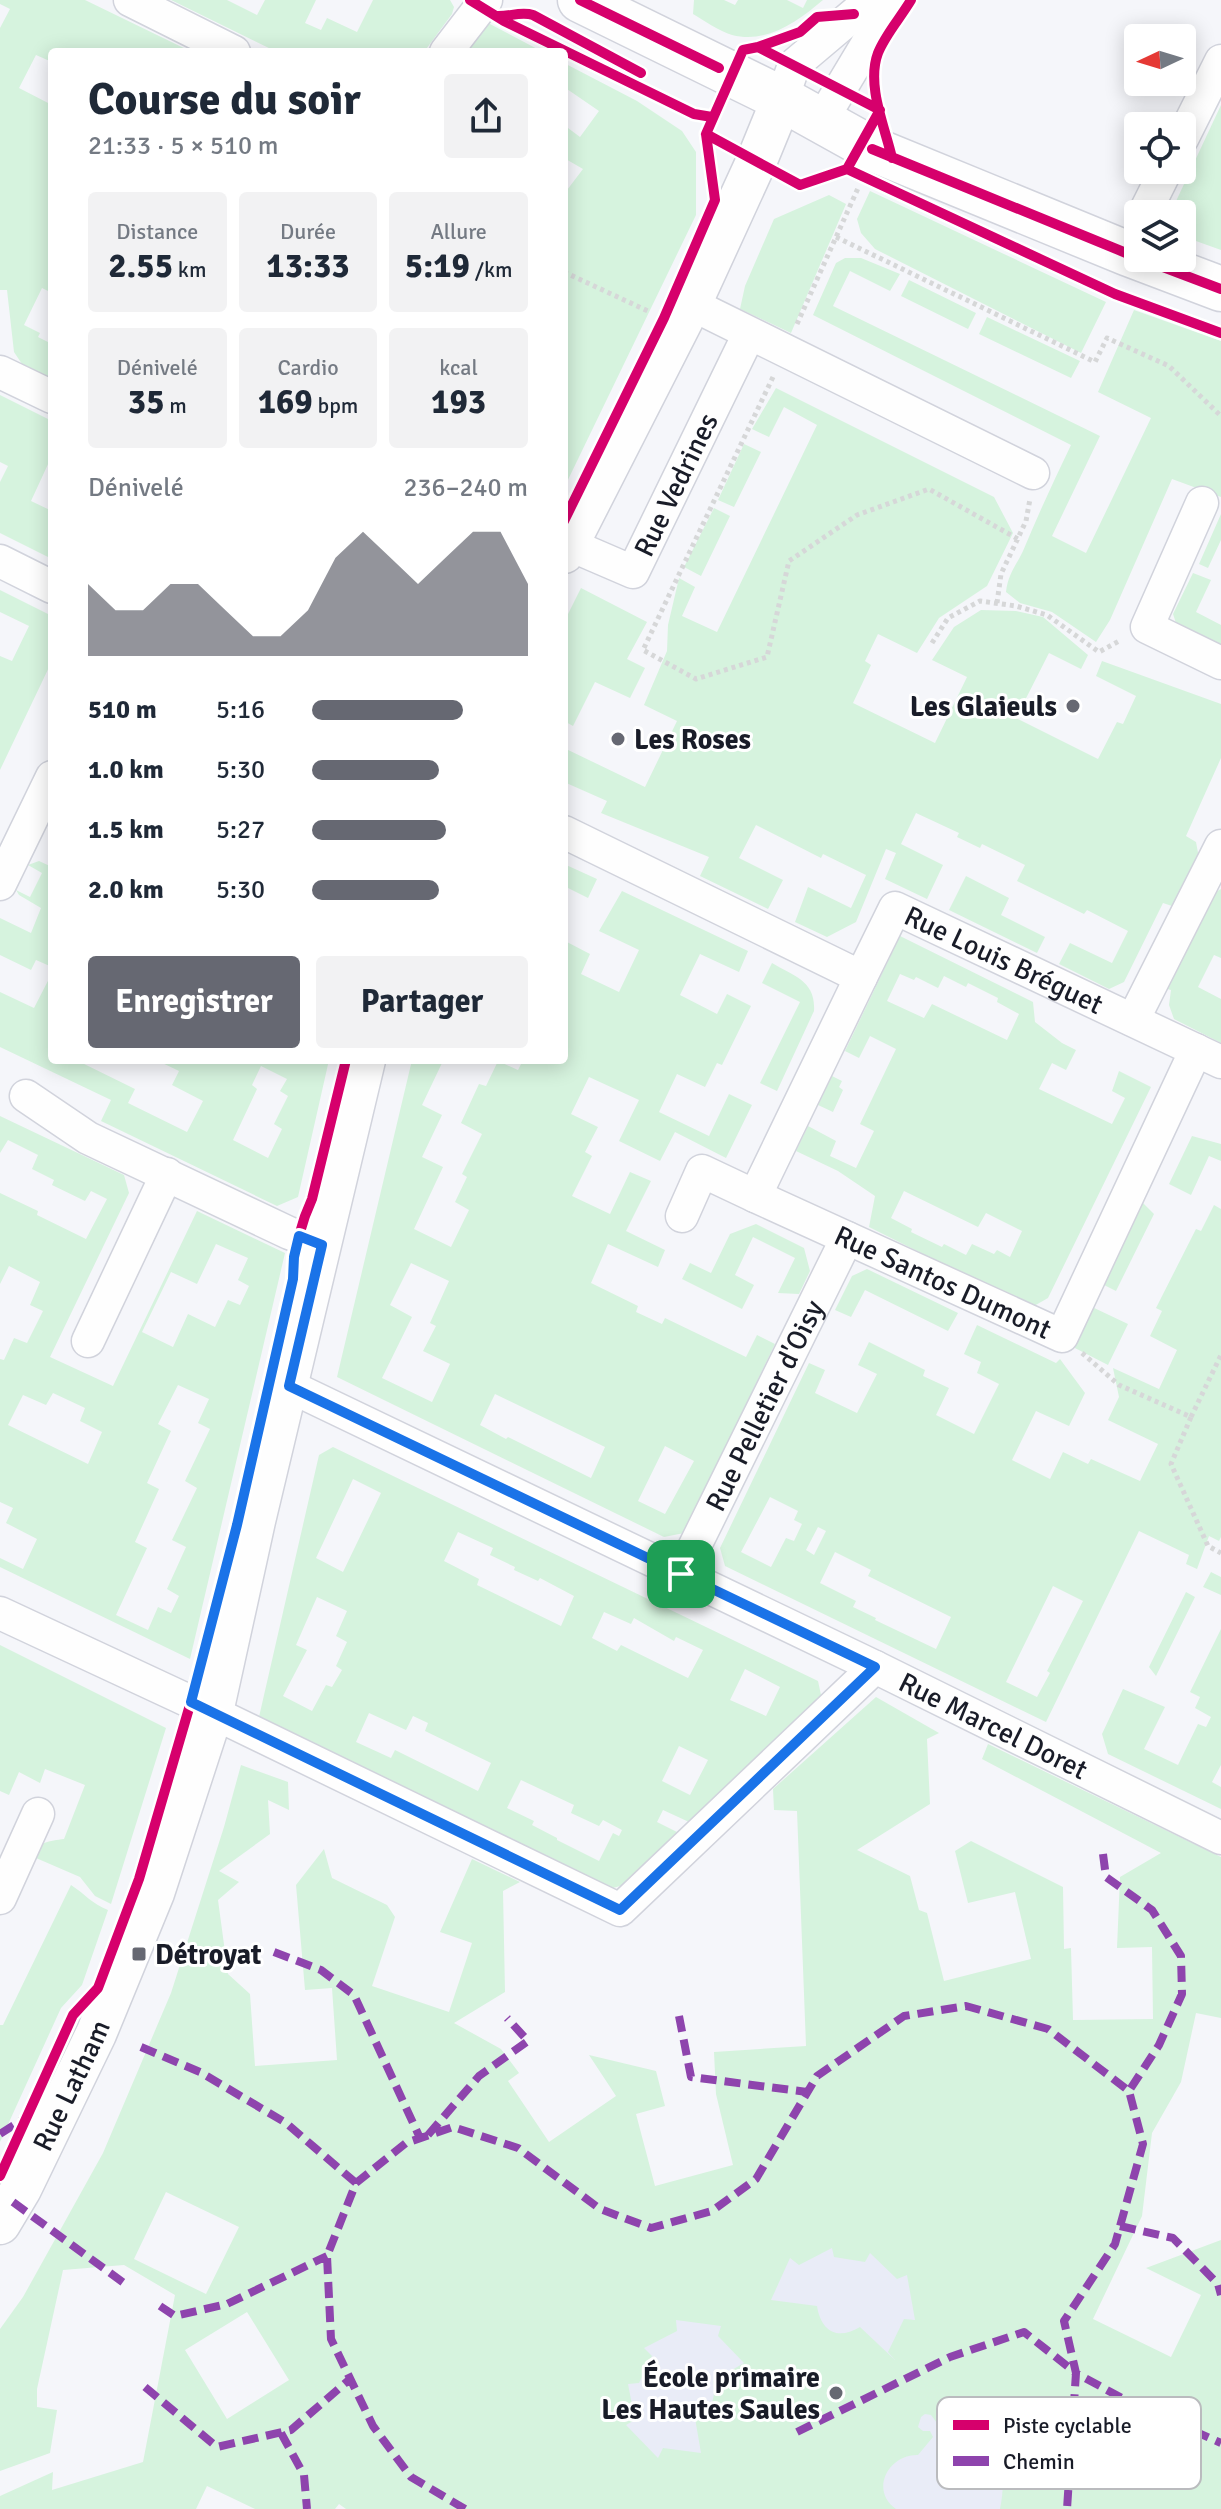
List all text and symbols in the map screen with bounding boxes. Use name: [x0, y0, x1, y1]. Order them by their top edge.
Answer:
north arrow: [1124, 24, 1196, 96]
map controls: [1124, 24, 1196, 272]
text: Course du soir: [88, 73, 361, 127]
button: share: [444, 74, 528, 158]
button: locate: [1124, 112, 1196, 184]
text: 21:33 · 5 × 510 m: [88, 130, 279, 162]
button: layers: [1124, 200, 1196, 272]
text: Distance: [116, 218, 198, 245]
text: Durée: [280, 218, 336, 245]
text: Allure: [430, 218, 487, 245]
text: 2.55: [108, 245, 173, 287]
text: 13:33: [266, 245, 350, 287]
text: 5:19: [405, 245, 470, 287]
text: km: [173, 256, 206, 283]
text: /km: [470, 256, 513, 283]
text: Dénivelé: [117, 354, 198, 381]
text: Cardio: [277, 354, 339, 381]
text: kcal: [439, 354, 478, 381]
text: 35: [128, 381, 165, 423]
text: 169: [258, 381, 313, 423]
text: 193: [431, 381, 486, 423]
text: m: [165, 392, 187, 419]
text: bpm: [313, 392, 358, 419]
street label: Rue Vedrines: [627, 408, 726, 562]
text: Dénivelé: [88, 472, 184, 504]
text: 236–240 m: [404, 472, 528, 504]
place label: Les Glaieuls: [910, 690, 1057, 724]
text: 510 m: [88, 694, 157, 726]
text: 5:16: [216, 694, 265, 726]
marker: Les Glaieuls: [1064, 697, 1082, 715]
place label: Les Roses: [634, 723, 751, 757]
marker: Les Roses: [609, 730, 627, 748]
text: 1.0 km: [88, 754, 164, 786]
text: 5:30: [216, 754, 265, 786]
text: 1.5 km: [88, 814, 164, 846]
text: 5:27: [216, 814, 265, 846]
text: 2.0 km: [88, 874, 164, 906]
text: 5:30: [216, 874, 265, 906]
street label: Rue Louis Bréguet: [899, 899, 1108, 1022]
button: Enregistrer: [88, 956, 300, 1048]
button: Partager: [316, 956, 528, 1048]
street label: Rue Santos Dumont: [829, 1219, 1057, 1347]
street label: Rue Pelletier d'Oisy: [699, 1295, 832, 1517]
pin: [647, 1540, 715, 1608]
icon: arrive: [659, 1552, 703, 1596]
street label: Rue Marcel Doret: [893, 1666, 1093, 1787]
place label: Détroyat: [155, 1938, 262, 1972]
marker: Détroyat: [130, 1945, 148, 1963]
street label: Rue Latham: [26, 2015, 118, 2157]
place label: École primaire Les Hautes Saules: [601, 2359, 820, 2427]
marker: École primaire Les Hautes Saules: [827, 2384, 845, 2402]
legend: [937, 2397, 1201, 2489]
text: Piste cyclable: [1003, 2412, 1132, 2439]
text: Chemin: [1003, 2448, 1075, 2475]

